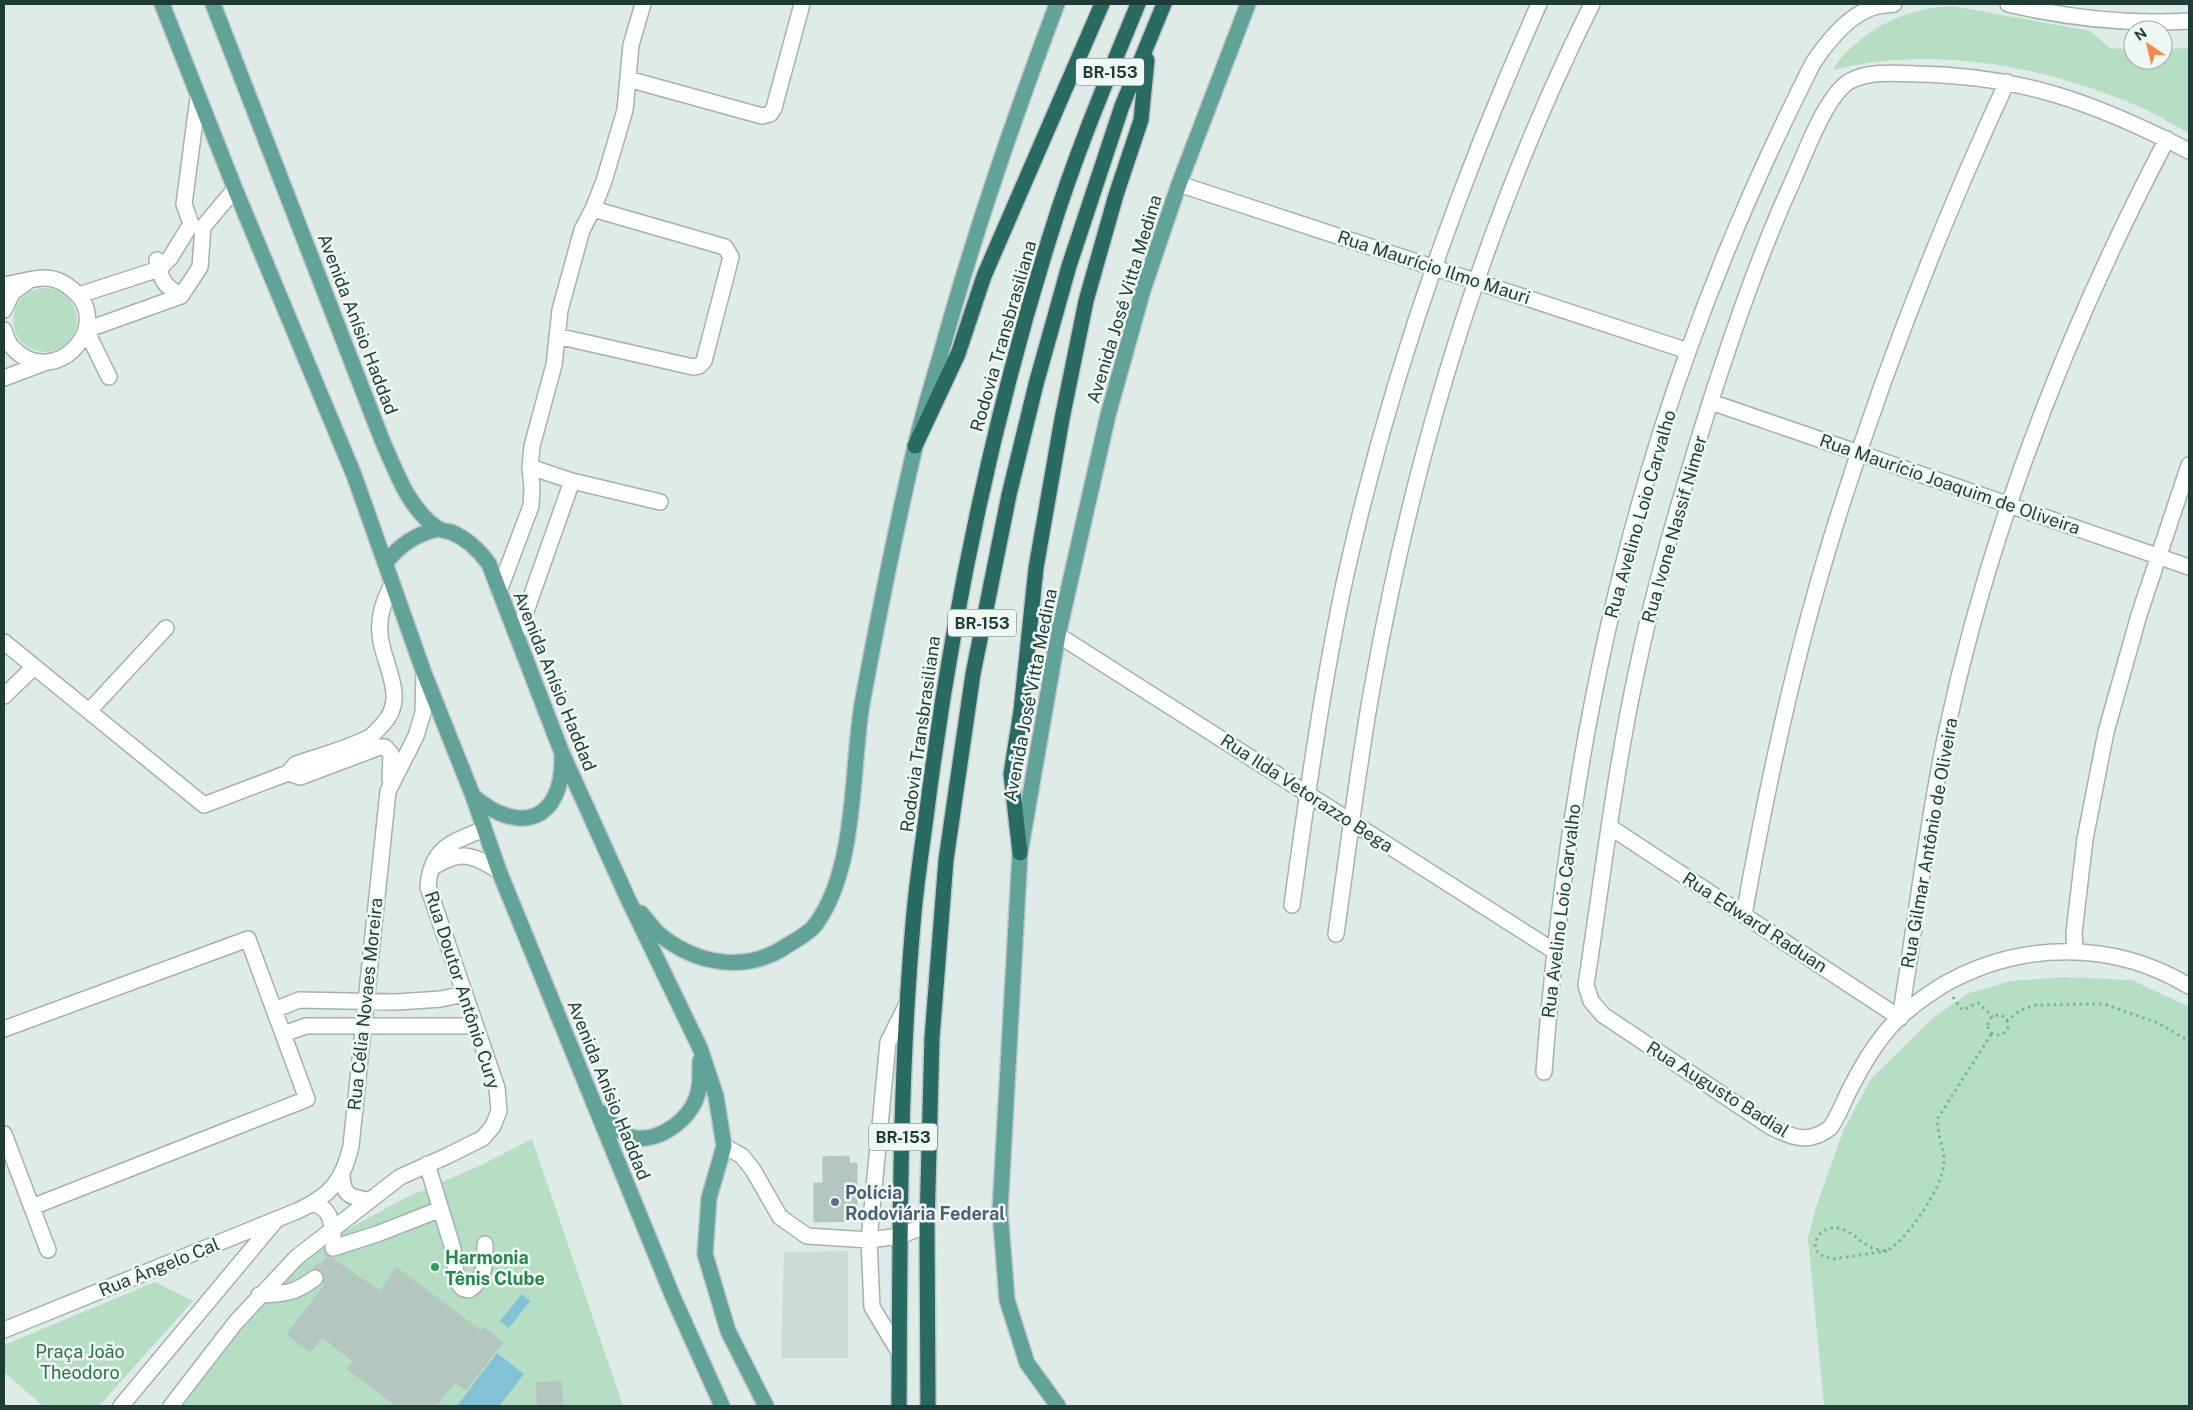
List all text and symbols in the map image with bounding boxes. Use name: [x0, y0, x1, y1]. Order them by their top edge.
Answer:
north arrow: [2123, 20, 2173, 70]
text: N: [2131, 25, 2150, 44]
road number: BR-153: [1076, 58, 1144, 86]
street label: Avenida José Vitta Medina: [1082, 192, 1166, 406]
street label: Rua Maurício Ilmo Mauri: [1335, 226, 1533, 308]
street label: Avenida Anísio Haddad: [314, 231, 402, 417]
street label: Rodovia Transbrasiliana: [966, 238, 1040, 434]
street label: Rua Avelino Loio Carvalho: [1600, 407, 1680, 621]
street label: Rua Maurício Joaquim de Oliveira: [1817, 429, 2083, 539]
street label: Rua Ivone Nassif Nimer: [1637, 433, 1711, 625]
street label: Avenida José Vitta Medina: [999, 587, 1061, 803]
street label: Avenida Anísio Haddad: [509, 588, 601, 774]
road number: BR-153: [948, 610, 1016, 636]
street label: Rodovia Transbrasiliana: [896, 635, 944, 833]
street label: Rua Gilmar Antônio de Oliveira: [1897, 716, 1961, 970]
street label: Rua Ilda Vetorazzo Bega: [1217, 729, 1397, 857]
street label: Rua Avelino Loio Carvalho: [1537, 803, 1585, 1019]
street label: Rua Edward Raduan: [1679, 867, 1831, 977]
street label: Rua Doutor Antônio Cury: [421, 888, 505, 1092]
street label: Rua Célia Novaes Moreira: [343, 897, 387, 1111]
street label: Avenida Anísio Haddad: [563, 997, 655, 1183]
street label: Rua Augusto Badial: [1643, 1037, 1793, 1141]
road number: BR-153: [869, 1124, 937, 1150]
place label: Polícia Rodoviária Federal: [845, 1182, 1005, 1224]
marker: Polícia Rodoviária Federal: [829, 1196, 841, 1208]
street label: Rua Ângelo Cal: [96, 1233, 222, 1301]
place label: Harmonia Tênis Clube: [445, 1247, 545, 1289]
marker: Harmonia Tênis Clube: [429, 1261, 441, 1273]
park label: Praça João Theodoro: [35, 1341, 125, 1383]

